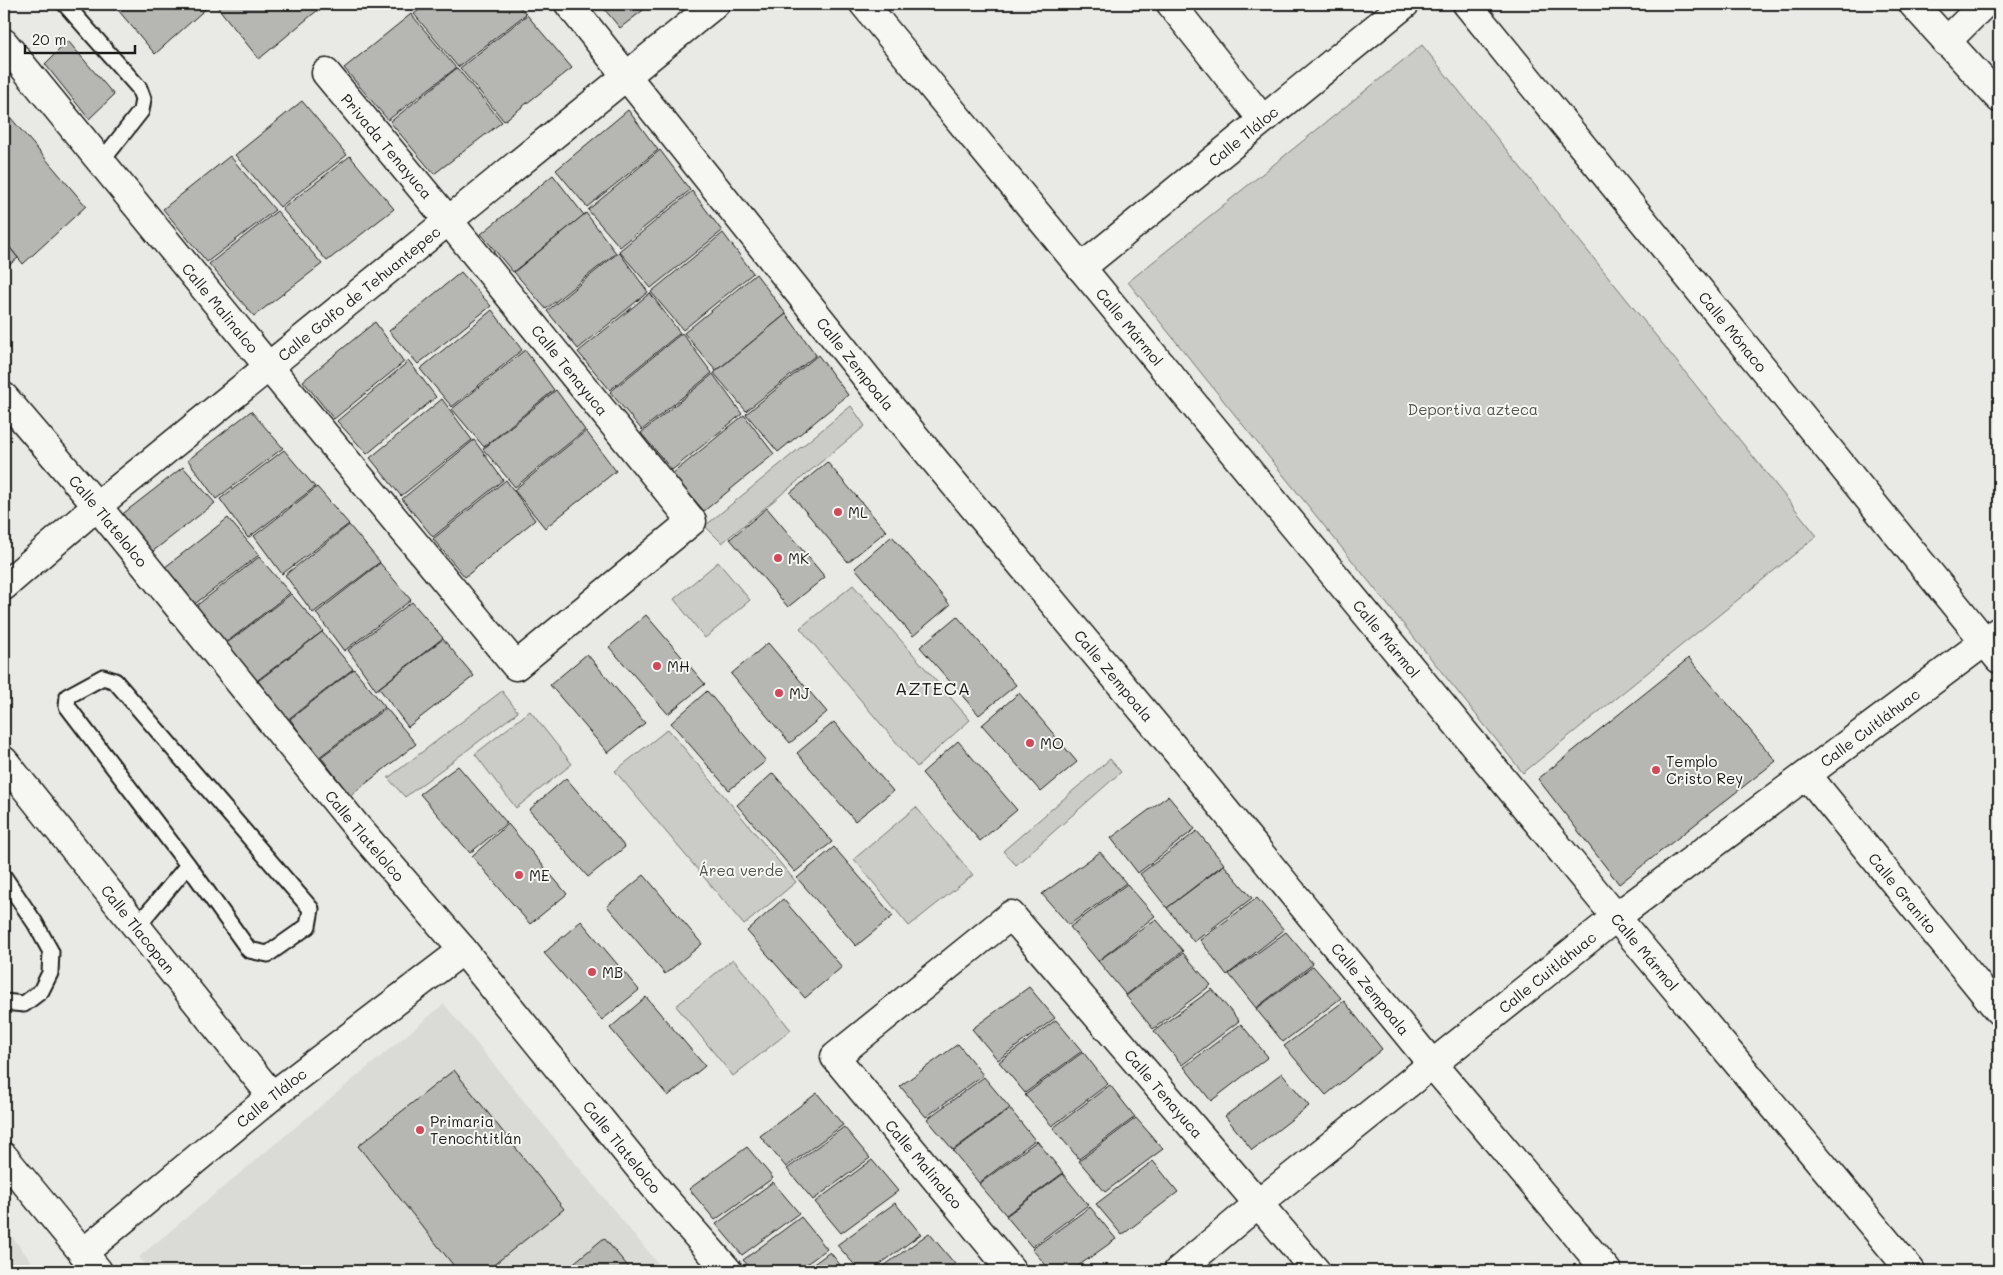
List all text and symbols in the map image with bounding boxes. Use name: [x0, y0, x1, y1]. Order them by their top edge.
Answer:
scale bar: [25, 22, 135, 54]
text: 20 m: [32, 29, 66, 49]
street label: Privada Tenayuca: [337, 89, 437, 203]
street label: Calle Tláloc: [1204, 101, 1282, 170]
street label: Calle Golfo de Tehuantepec: [273, 221, 444, 365]
street label: Calle Malinalco: [178, 259, 263, 357]
street label: Calle Mármol: [1092, 284, 1168, 370]
street label: Calle Mónaco: [1694, 287, 1772, 376]
street label: Calle Zempoala: [812, 313, 899, 415]
street label: Calle Tenayuca: [527, 321, 613, 419]
park label: Deportiva azteca: [1408, 399, 1538, 419]
street label: Calle Tlatelolco: [65, 471, 152, 571]
place label: ML: [848, 502, 868, 522]
marker: ML: [832, 506, 844, 518]
place label: MK: [788, 548, 809, 568]
marker: MK: [772, 552, 784, 564]
street label: Calle Mármol: [1349, 595, 1425, 682]
street label: Calle Zempoala: [1070, 626, 1158, 726]
place label: MH: [667, 656, 690, 676]
marker: MH: [651, 660, 663, 672]
district label: AZTECA: [895, 676, 971, 700]
place label: MJ: [789, 683, 810, 703]
street label: Calle Cuitláhuac: [1816, 683, 1924, 771]
marker: MJ: [773, 687, 785, 699]
place label: MO: [1040, 733, 1064, 753]
marker: MO: [1024, 737, 1036, 749]
place label: Templo Cristo Rey: [1666, 751, 1743, 788]
marker: Templo Cristo Rey: [1650, 764, 1662, 776]
street label: Calle Tlatelolco: [321, 786, 409, 885]
street label: Calle Granito: [1864, 849, 1942, 937]
park label: Área verde: [699, 860, 783, 880]
place label: ME: [529, 865, 550, 885]
marker: ME: [513, 869, 525, 881]
street label: Calle Tlacopan: [97, 881, 180, 977]
street label: Calle Mármol: [1607, 909, 1683, 995]
street label: Calle Cuitláhuac: [1494, 927, 1600, 1017]
street label: Calle Zempoala: [1327, 939, 1414, 1039]
place label: MB: [602, 962, 623, 982]
marker: MB: [586, 966, 598, 978]
street label: Calle Tenayuca: [1120, 1045, 1208, 1142]
street label: Calle Tláloc: [232, 1063, 311, 1132]
street label: Calle Tlatelolco: [579, 1097, 666, 1197]
place label: Primaria Tenochtitlán: [430, 1111, 521, 1148]
street label: Calle Malinalco: [881, 1115, 967, 1213]
marker: Primaria Tenochtitlán: [414, 1124, 426, 1136]

